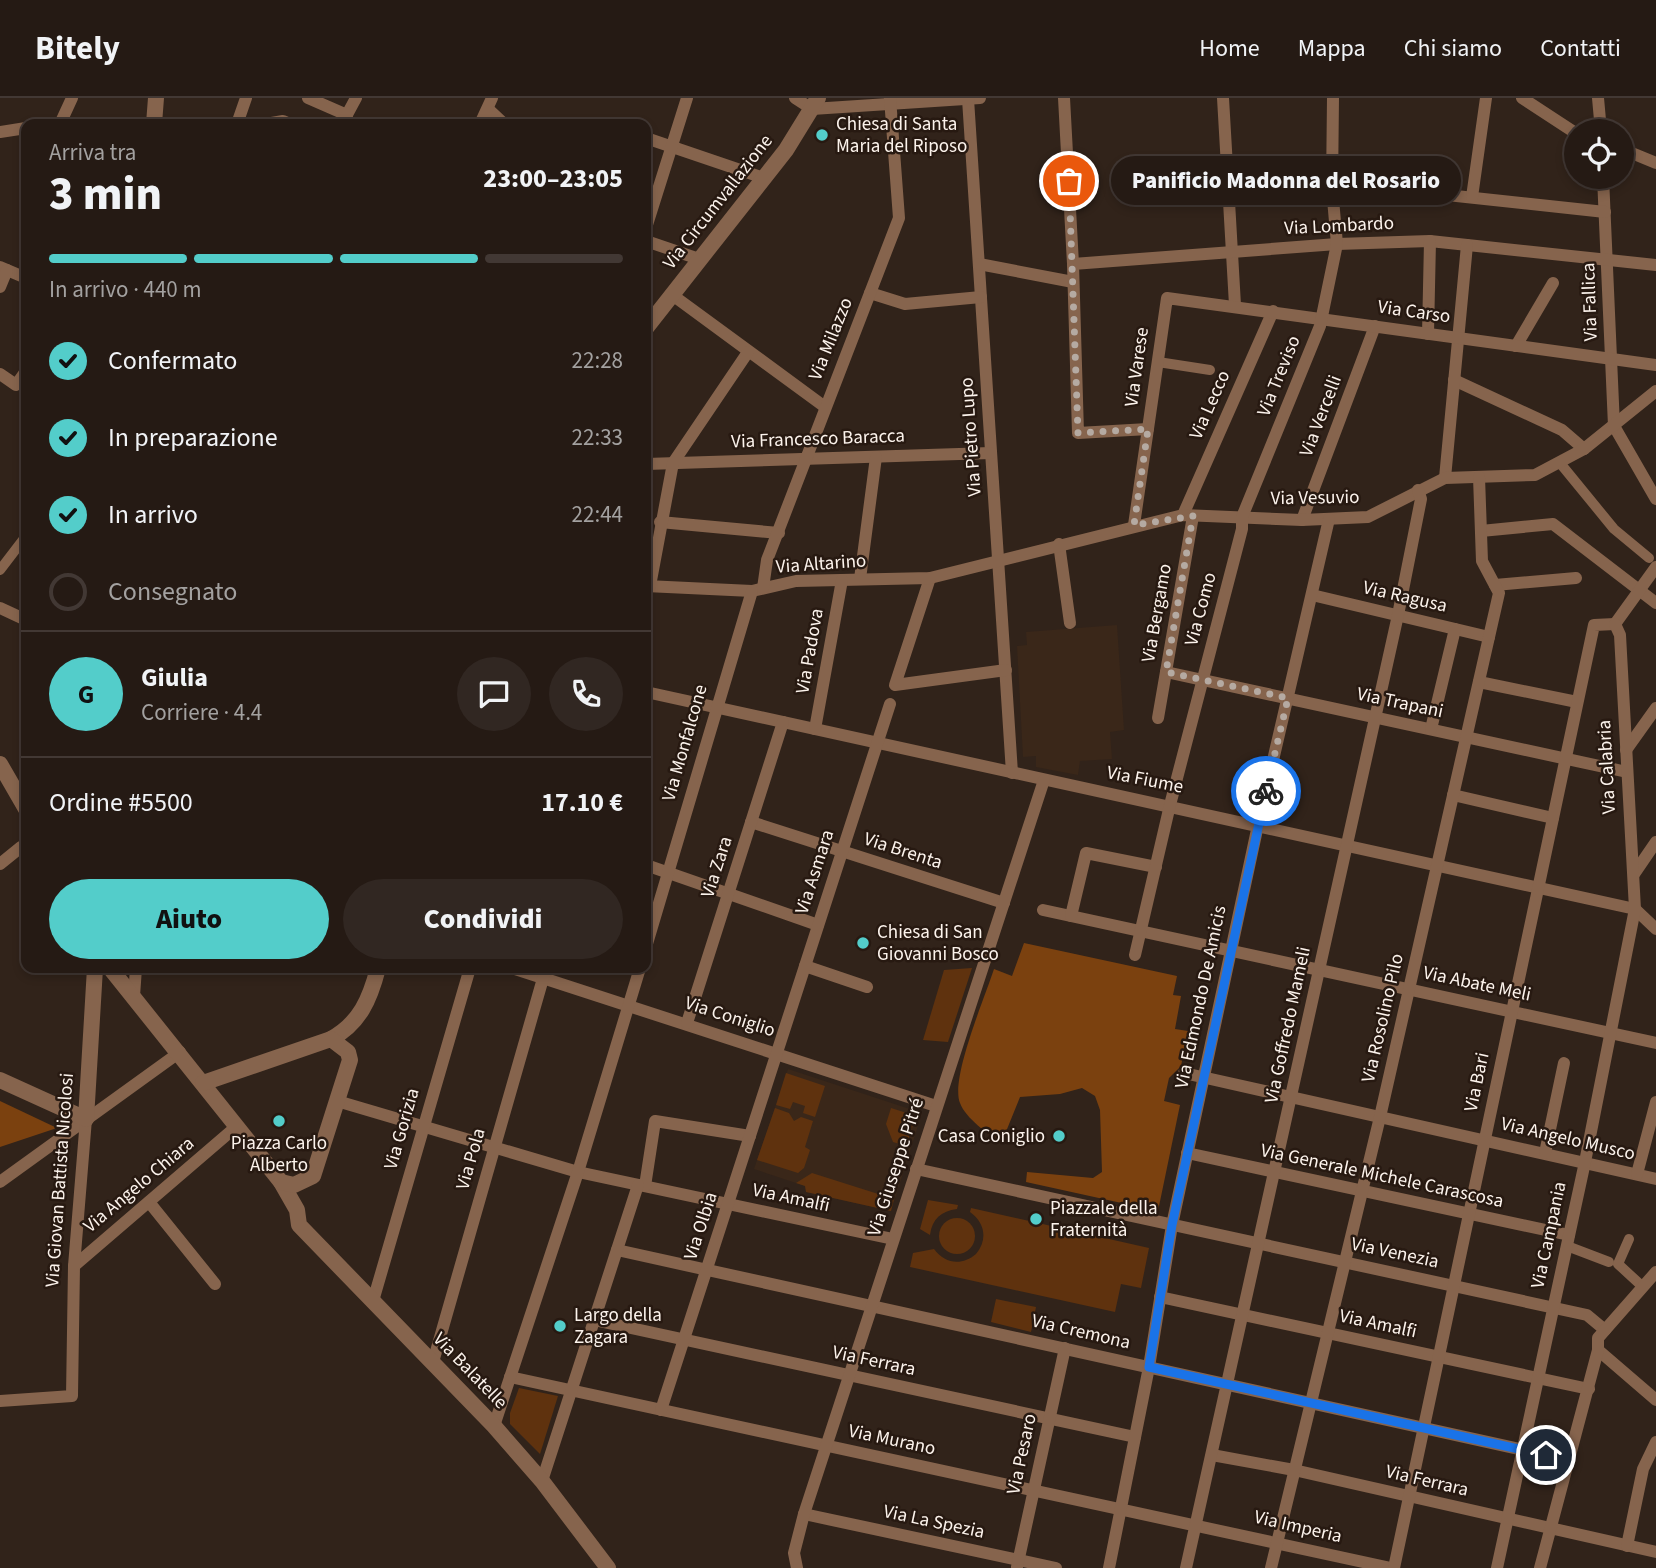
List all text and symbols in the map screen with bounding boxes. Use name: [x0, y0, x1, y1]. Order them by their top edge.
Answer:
text: Bitely: [35, 25, 120, 72]
text: Home: [1199, 31, 1260, 66]
text: Mappa: [1298, 31, 1366, 66]
text: Chi siamo: [1404, 31, 1502, 66]
text: Contatti: [1540, 31, 1621, 66]
place label: Chiesa di Santa Maria del Riposo: [836, 111, 967, 160]
map controls: [1564, 119, 1634, 189]
button: locate: [1564, 119, 1634, 189]
marker: Chiesa di Santa Maria del Riposo: [814, 127, 830, 143]
street label: Via Circumvallazione: [657, 129, 779, 275]
text: Arriva tra: [49, 136, 136, 169]
pin: [1039, 151, 1099, 211]
callout: Panificio Madonna del Rosario: [1111, 156, 1461, 206]
text: 23:00–23:05: [483, 160, 623, 197]
text: 3 min: [49, 162, 162, 227]
icon: bag: [1050, 162, 1088, 200]
text: Panificio Madonna del Rosario: [1132, 164, 1440, 197]
street label: Via Lombardo: [1283, 210, 1395, 242]
street label: Via Fallica: [1575, 262, 1605, 342]
text: In arrivo · 440 m: [49, 273, 201, 306]
street label: Via Milazzo: [802, 294, 860, 384]
street label: Via Carso: [1376, 294, 1452, 330]
street label: Via Varese: [1118, 326, 1156, 408]
street label: Via Treviso: [1251, 332, 1307, 420]
icon: check: [49, 342, 87, 380]
text: Confermato: [108, 342, 237, 379]
text: 22:28: [572, 344, 623, 377]
street label: Via Lecco: [1183, 366, 1237, 444]
street label: Via Vercelli: [1293, 371, 1349, 461]
street label: Via Pietro Lupo: [953, 376, 989, 498]
icon: check: [49, 419, 87, 457]
text: In preparazione: [108, 419, 278, 456]
text: 22:33: [572, 421, 623, 454]
street label: Via Francesco Baracca: [731, 422, 905, 456]
street label: Via Vesuvio: [1270, 484, 1360, 512]
icon: check: [49, 496, 87, 534]
text: In arrivo: [108, 496, 198, 533]
text: 22:44: [572, 498, 623, 531]
street label: Via Altarino: [775, 547, 867, 581]
street label: Via Bergamo: [1135, 562, 1179, 664]
street label: Via Como: [1178, 569, 1224, 649]
text: Consegnato: [108, 573, 237, 610]
street label: Via Ragusa: [1360, 574, 1450, 620]
street label: Via Padova: [789, 606, 831, 696]
button: chat: [457, 657, 531, 731]
button: phone: [549, 657, 623, 731]
text: Giulia: [141, 659, 208, 696]
text: G: [78, 676, 94, 713]
street label: Via Monfalcone: [655, 681, 715, 805]
street label: Via Trapani: [1354, 681, 1446, 725]
text: Corriere · 4.4: [141, 696, 262, 729]
street label: Via Calabria: [1591, 719, 1623, 815]
courier: [1231, 756, 1301, 826]
street label: Via Fiume: [1104, 759, 1186, 801]
icon: bike: [1247, 772, 1285, 810]
text: Ordine #5500: [49, 784, 193, 821]
text: 17.10 €: [541, 784, 623, 821]
street label: Via Asmara: [789, 826, 841, 918]
street label: Via Brenta: [860, 826, 946, 876]
street label: Via Zara: [694, 833, 740, 901]
button: Aiuto: [49, 879, 329, 959]
button: Condividi: [343, 879, 623, 959]
street label: Via Edmondo De Amicis: [1168, 903, 1234, 1091]
place label: Chiesa di San Giovanni Bosco: [877, 919, 999, 968]
marker: Chiesa di San Giovanni Bosco: [855, 935, 871, 951]
street label: Via Goffredo Mameli: [1258, 944, 1318, 1106]
street label: Via Rosolino Pilo: [1355, 951, 1411, 1085]
street label: Via Abate Meli: [1420, 959, 1534, 1009]
street label: Via Coniglio: [681, 990, 779, 1044]
street label: Via Bari: [1458, 1050, 1496, 1114]
street label: Via Giovan Battista Nicolosi: [39, 1072, 81, 1288]
street label: Via Gorizia: [378, 1085, 426, 1173]
street label: Via Giuseppe Pitré: [861, 1094, 931, 1240]
street label: Via Angelo Musco: [1498, 1110, 1638, 1168]
marker: Piazza Carlo Alberto: [271, 1113, 287, 1129]
place label: Casa Coniglio: [938, 1123, 1045, 1150]
street label: Via Pola: [449, 1125, 493, 1193]
marker: Casa Coniglio: [1051, 1128, 1067, 1144]
place label: Piazza Carlo Alberto: [231, 1130, 327, 1179]
street label: Via Angelo Chiara: [78, 1131, 200, 1239]
street label: Via Generale Michele Carascosa: [1258, 1137, 1506, 1215]
street label: Via Amalfi: [750, 1177, 832, 1219]
street label: Via Campania: [1525, 1179, 1573, 1291]
street label: Via Olbia: [677, 1189, 725, 1263]
place label: Piazzale della Fraternità: [1050, 1195, 1158, 1244]
marker: Piazzale della Fraternità: [1028, 1211, 1044, 1227]
street label: Via Venezia: [1349, 1231, 1441, 1275]
place label: Largo della Zagara: [574, 1302, 662, 1351]
street label: Via Amalfi: [1337, 1303, 1419, 1345]
street label: Via Cremona: [1029, 1308, 1133, 1356]
marker: Largo della Zagara: [552, 1318, 568, 1334]
street label: Via Balatelle: [426, 1327, 514, 1415]
street label: Via Ferrara: [830, 1339, 918, 1383]
street label: Via Pesaro: [1000, 1411, 1044, 1497]
street label: Via Murano: [846, 1418, 938, 1462]
pin: [1516, 1425, 1576, 1485]
icon: home: [1527, 1436, 1565, 1474]
street label: Via Ferrara: [1383, 1458, 1471, 1504]
street label: Via La Spezia: [881, 1498, 987, 1546]
street label: Via Imperia: [1251, 1504, 1345, 1550]

